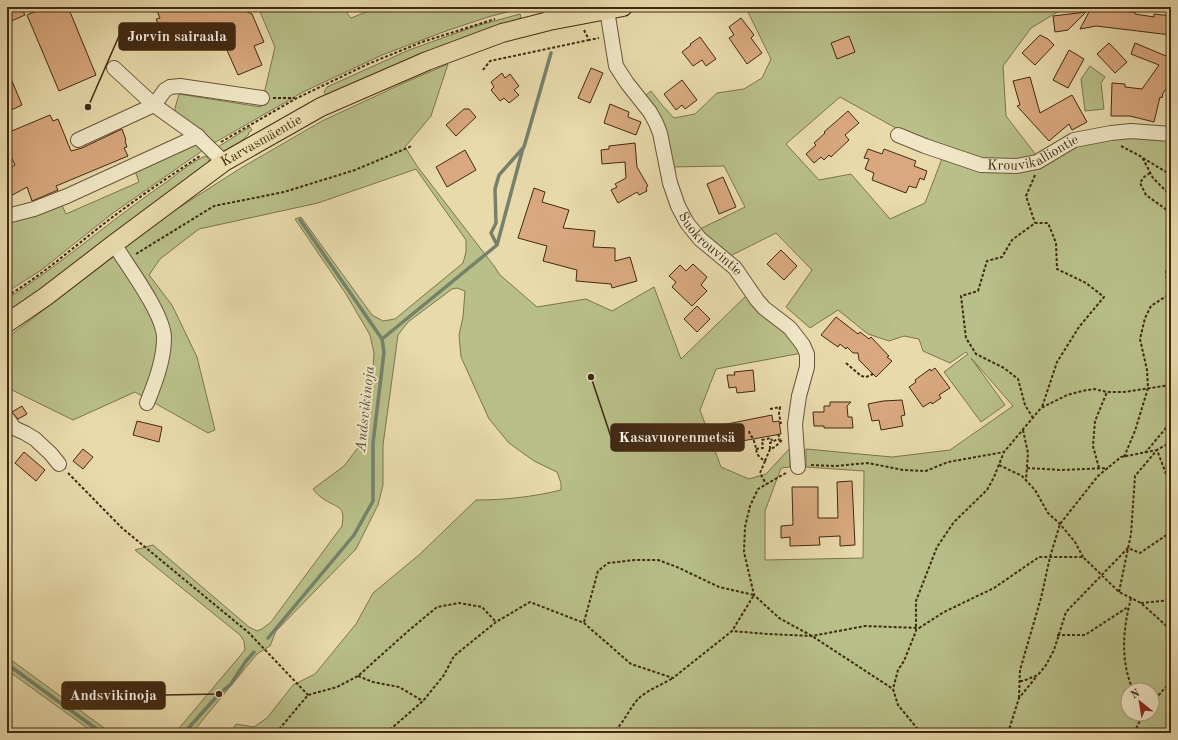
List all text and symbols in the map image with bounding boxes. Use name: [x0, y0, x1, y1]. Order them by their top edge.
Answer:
callout: Jorvin sairaala: [119, 23, 235, 50]
text: Jorvin sairaala: [127, 30, 227, 45]
street label: Karvasmäentie: [218, 113, 304, 169]
street label: Krouvikalliontie: [987, 132, 1079, 173]
street label: Suokrouvintie: [676, 210, 745, 278]
water label: Andsvikinoja: [354, 365, 378, 454]
callout: Kasavuorenmetsä: [611, 424, 744, 451]
text: Kasavuorenmetsä: [619, 431, 736, 446]
callout: Andsvikinoja: [62, 682, 165, 709]
north arrow: [1120, 682, 1160, 722]
text: N: [1129, 687, 1143, 702]
text: Andsvikinoja: [69, 689, 157, 704]

